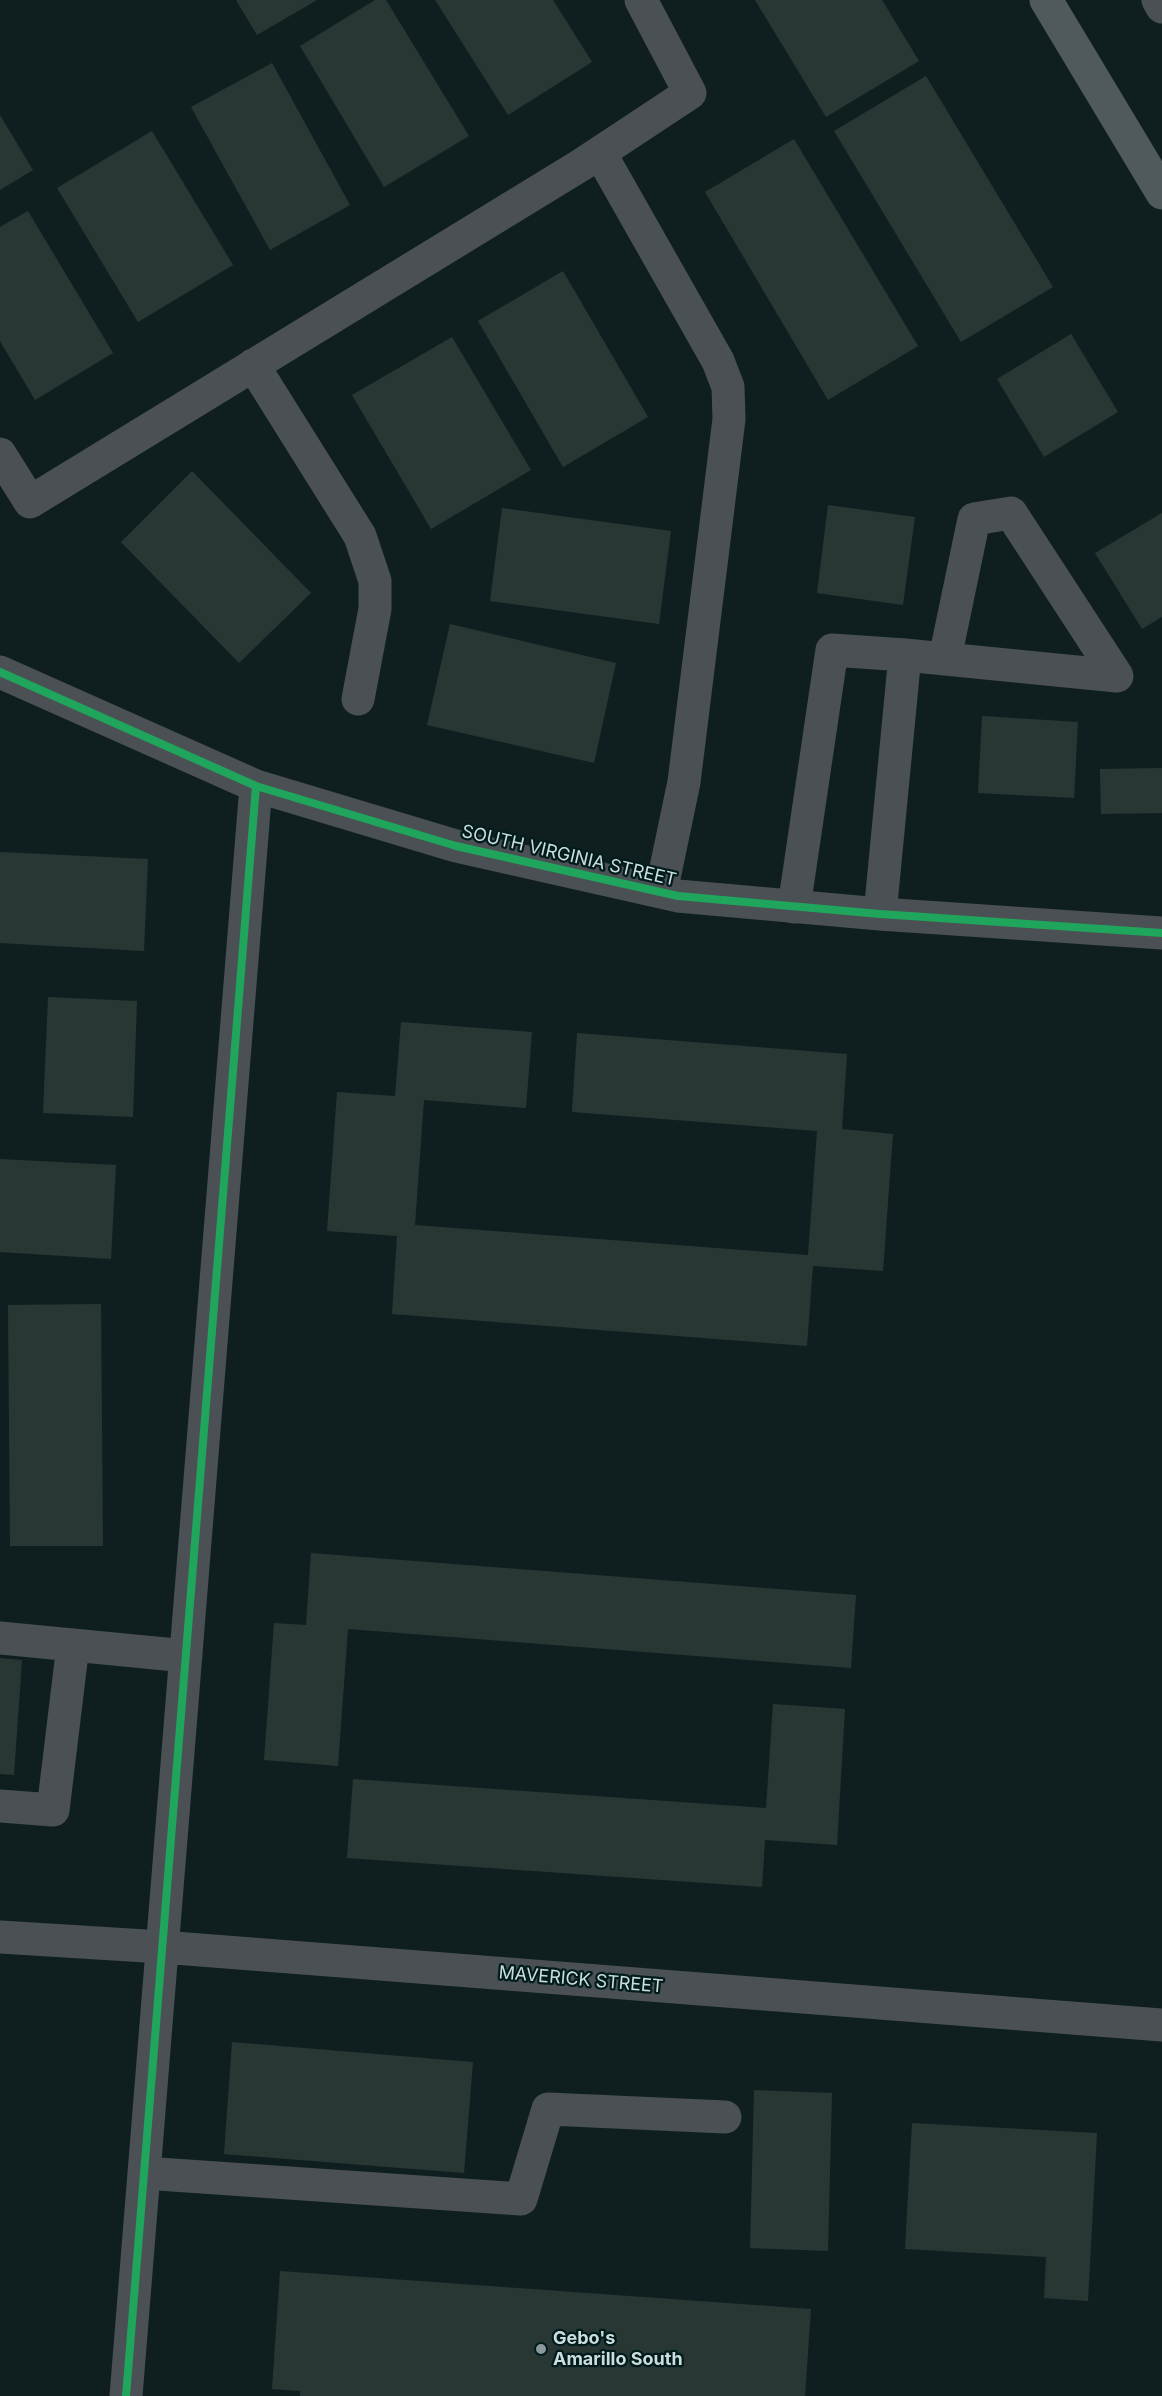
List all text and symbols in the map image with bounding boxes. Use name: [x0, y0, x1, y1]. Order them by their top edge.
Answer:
street label: SOUTH VIRGINIA STREET: [460, 821, 678, 891]
street label: MAVERICK STREET: [498, 1962, 664, 1998]
place label: Gebo's Amarillo South: [553, 2328, 683, 2370]
marker: Gebo's Amarillo South: [534, 2342, 548, 2356]

